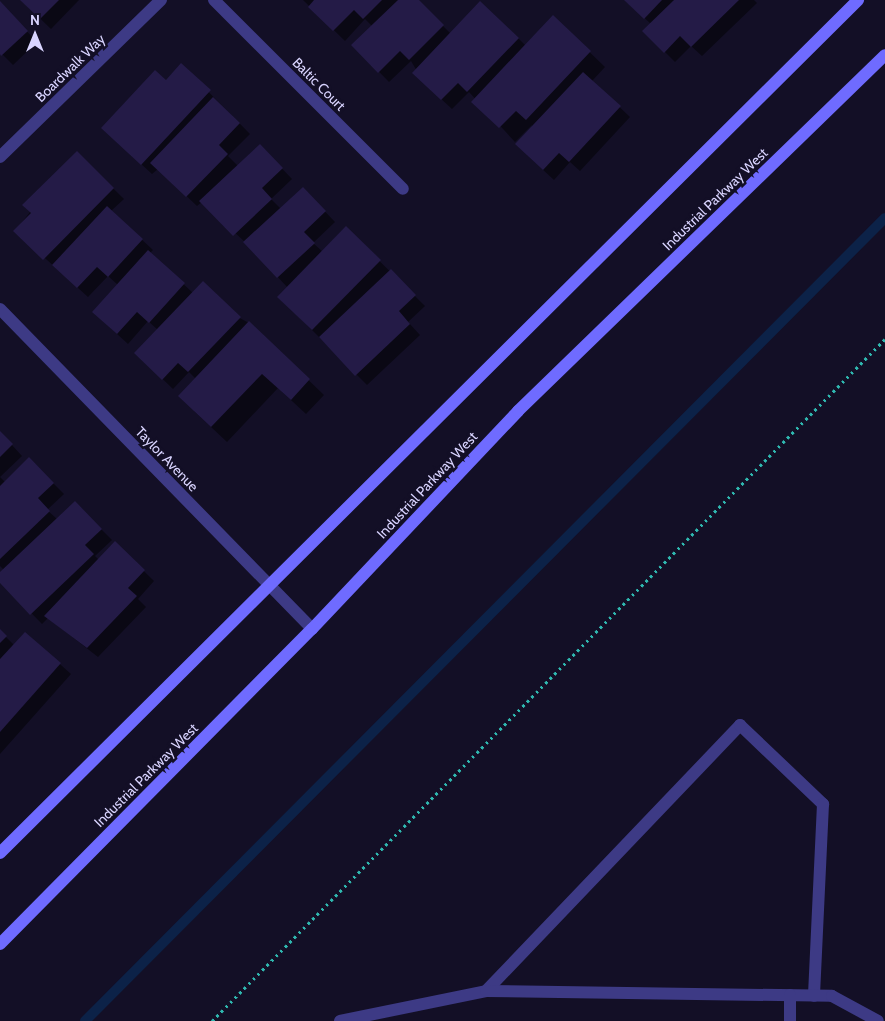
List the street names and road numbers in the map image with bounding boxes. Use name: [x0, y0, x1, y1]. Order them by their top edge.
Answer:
street label: Boardwalk Way: [32, 31, 108, 105]
street label: Baltic Court: [289, 54, 349, 114]
street label: Industrial Parkway West: [659, 144, 771, 254]
street label: Taylor Avenue: [132, 423, 202, 495]
street label: Industrial Parkway West: [373, 428, 481, 542]
street label: Industrial Parkway West: [91, 720, 201, 830]

